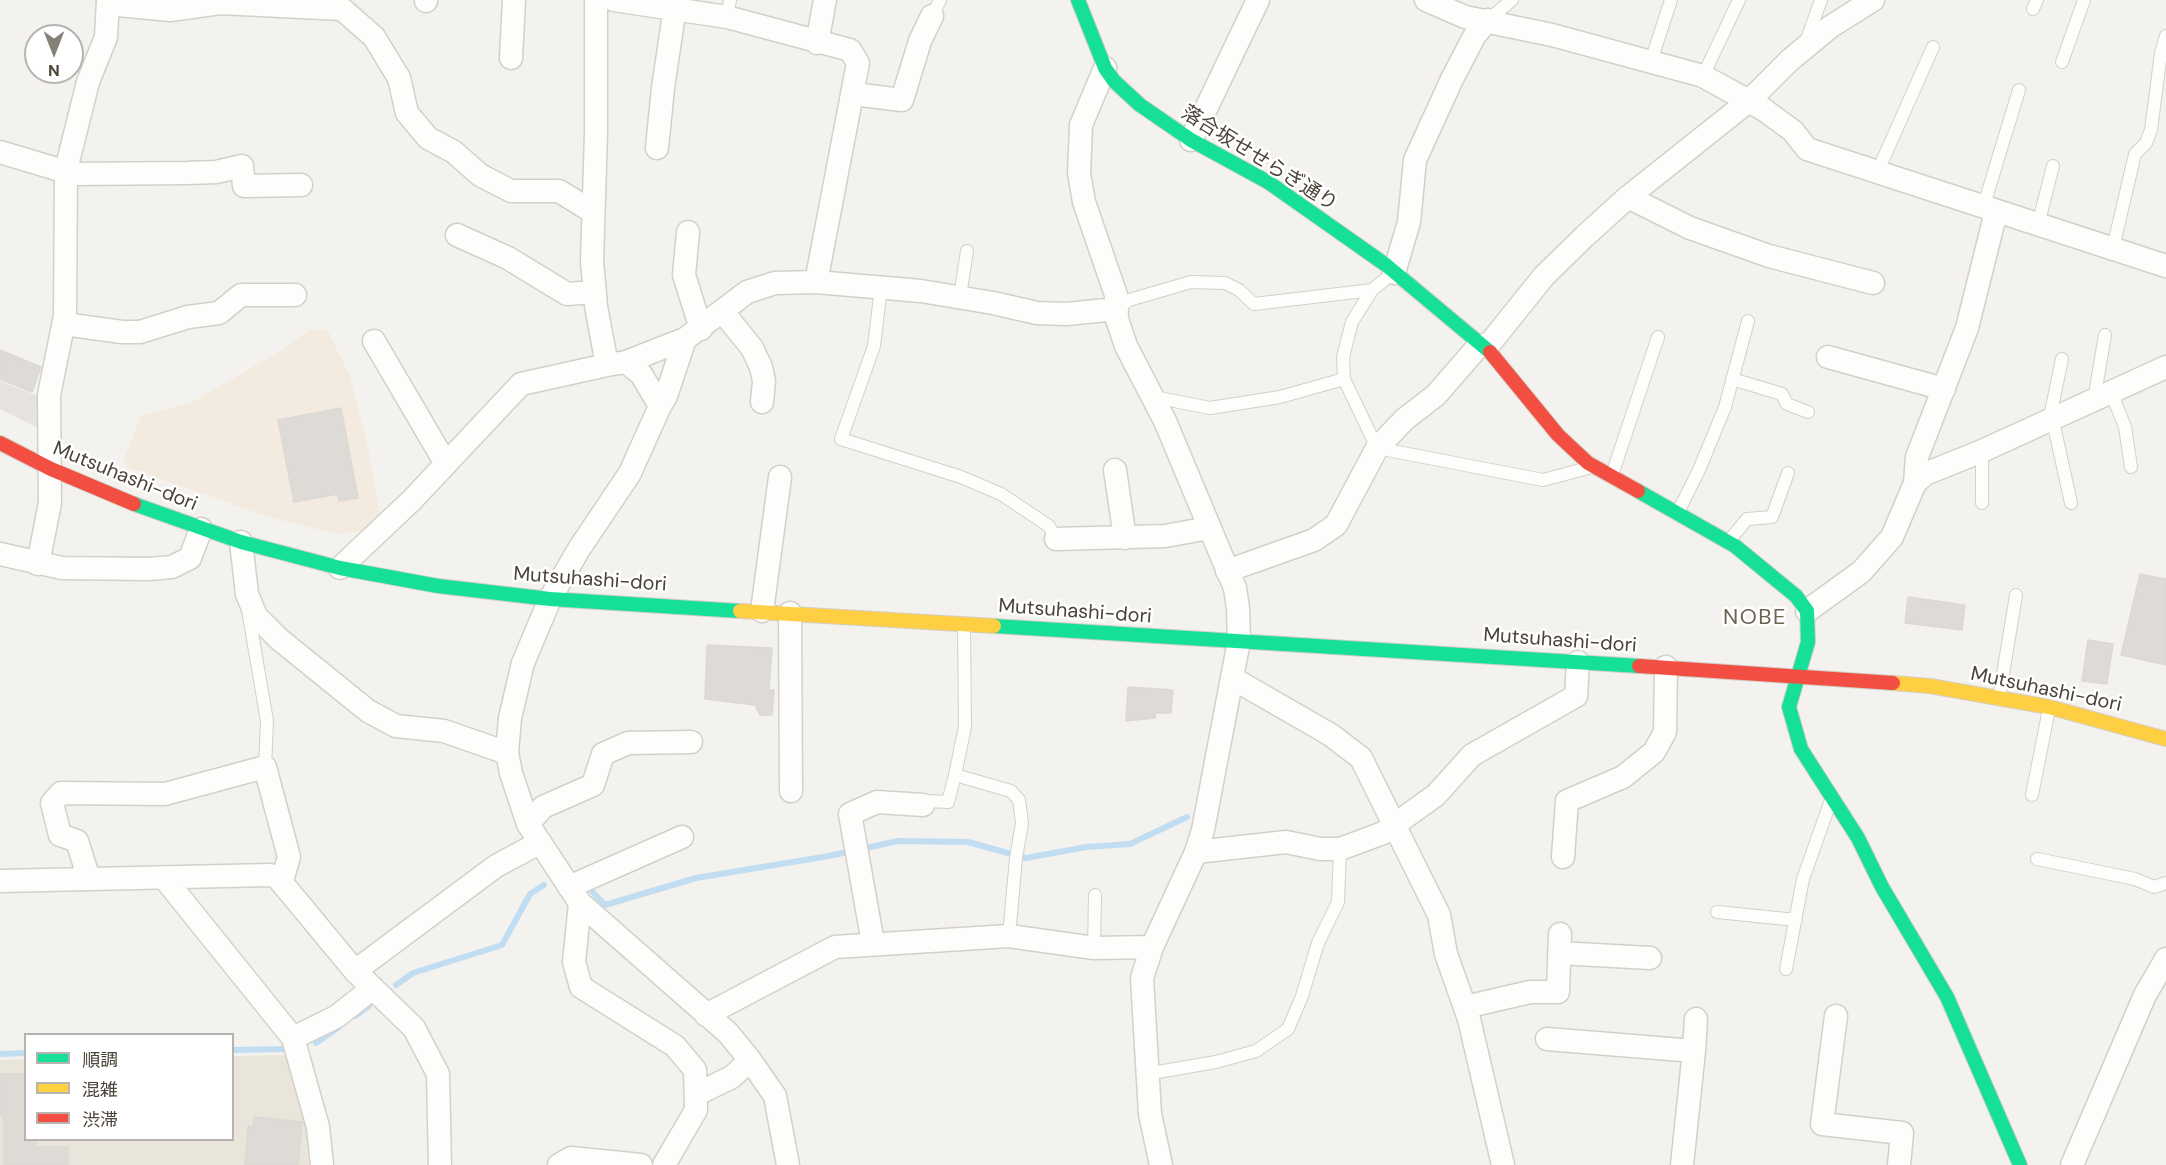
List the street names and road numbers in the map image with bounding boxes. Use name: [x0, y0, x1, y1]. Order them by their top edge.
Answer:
street label: 落合坂せせらぎ通り: [1176, 101, 1342, 217]
street label: Mutsuhashi-dori: [49, 437, 201, 517]
street label: Mutsuhashi-dori: [512, 563, 668, 597]
street label: Mutsuhashi-dori: [997, 595, 1153, 629]
street label: Mutsuhashi-dori: [1482, 624, 1638, 658]
street label: Mutsuhashi-dori: [1968, 662, 2124, 718]

